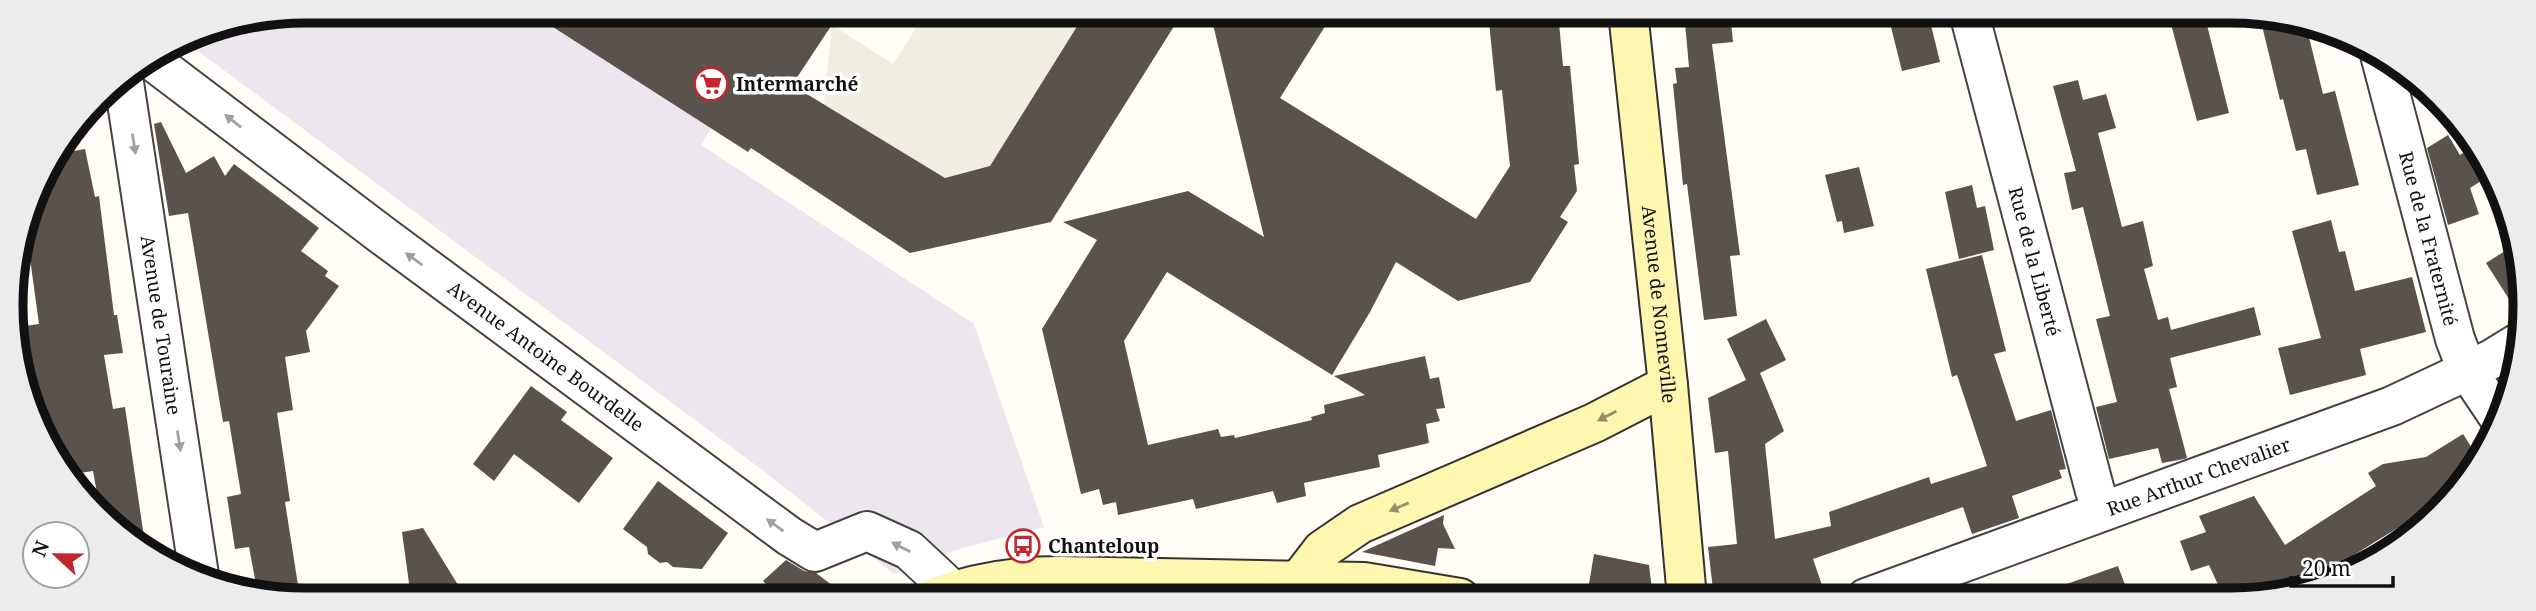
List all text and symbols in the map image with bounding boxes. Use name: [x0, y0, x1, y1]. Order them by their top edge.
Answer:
supermarket icon: Intermarché: [692, 65, 730, 103]
place label: Intermarché: [736, 71, 859, 97]
one-way arrow: [225, 113, 243, 128]
one-way arrow: [128, 133, 139, 155]
street label: Rue de la Fraternité: [2393, 148, 2464, 329]
street label: Rue de la Liberté: [2002, 184, 2067, 339]
street label: Avenue de Nonneville: [1636, 204, 1683, 404]
street label: Avenue de Touraine: [134, 234, 187, 417]
one-way arrow: [405, 252, 423, 266]
street label: Avenue Antoine Bourdelle: [442, 275, 649, 437]
one-way arrow: [1597, 411, 1617, 422]
one-way arrow: [174, 430, 185, 452]
street label: Rue Arthur Chevalier: [2103, 431, 2294, 522]
one-way arrow: [1388, 502, 1409, 513]
one-way arrow: [765, 518, 784, 532]
north arrow: [21, 520, 91, 590]
bus stop icon: Chanteloup: [1004, 527, 1042, 565]
place label: Chanteloup: [1048, 533, 1159, 559]
text: N: [25, 537, 55, 560]
one-way arrow: [891, 542, 911, 553]
scale bar: [2291, 544, 2392, 588]
text: 20 m: [2302, 554, 2351, 582]

